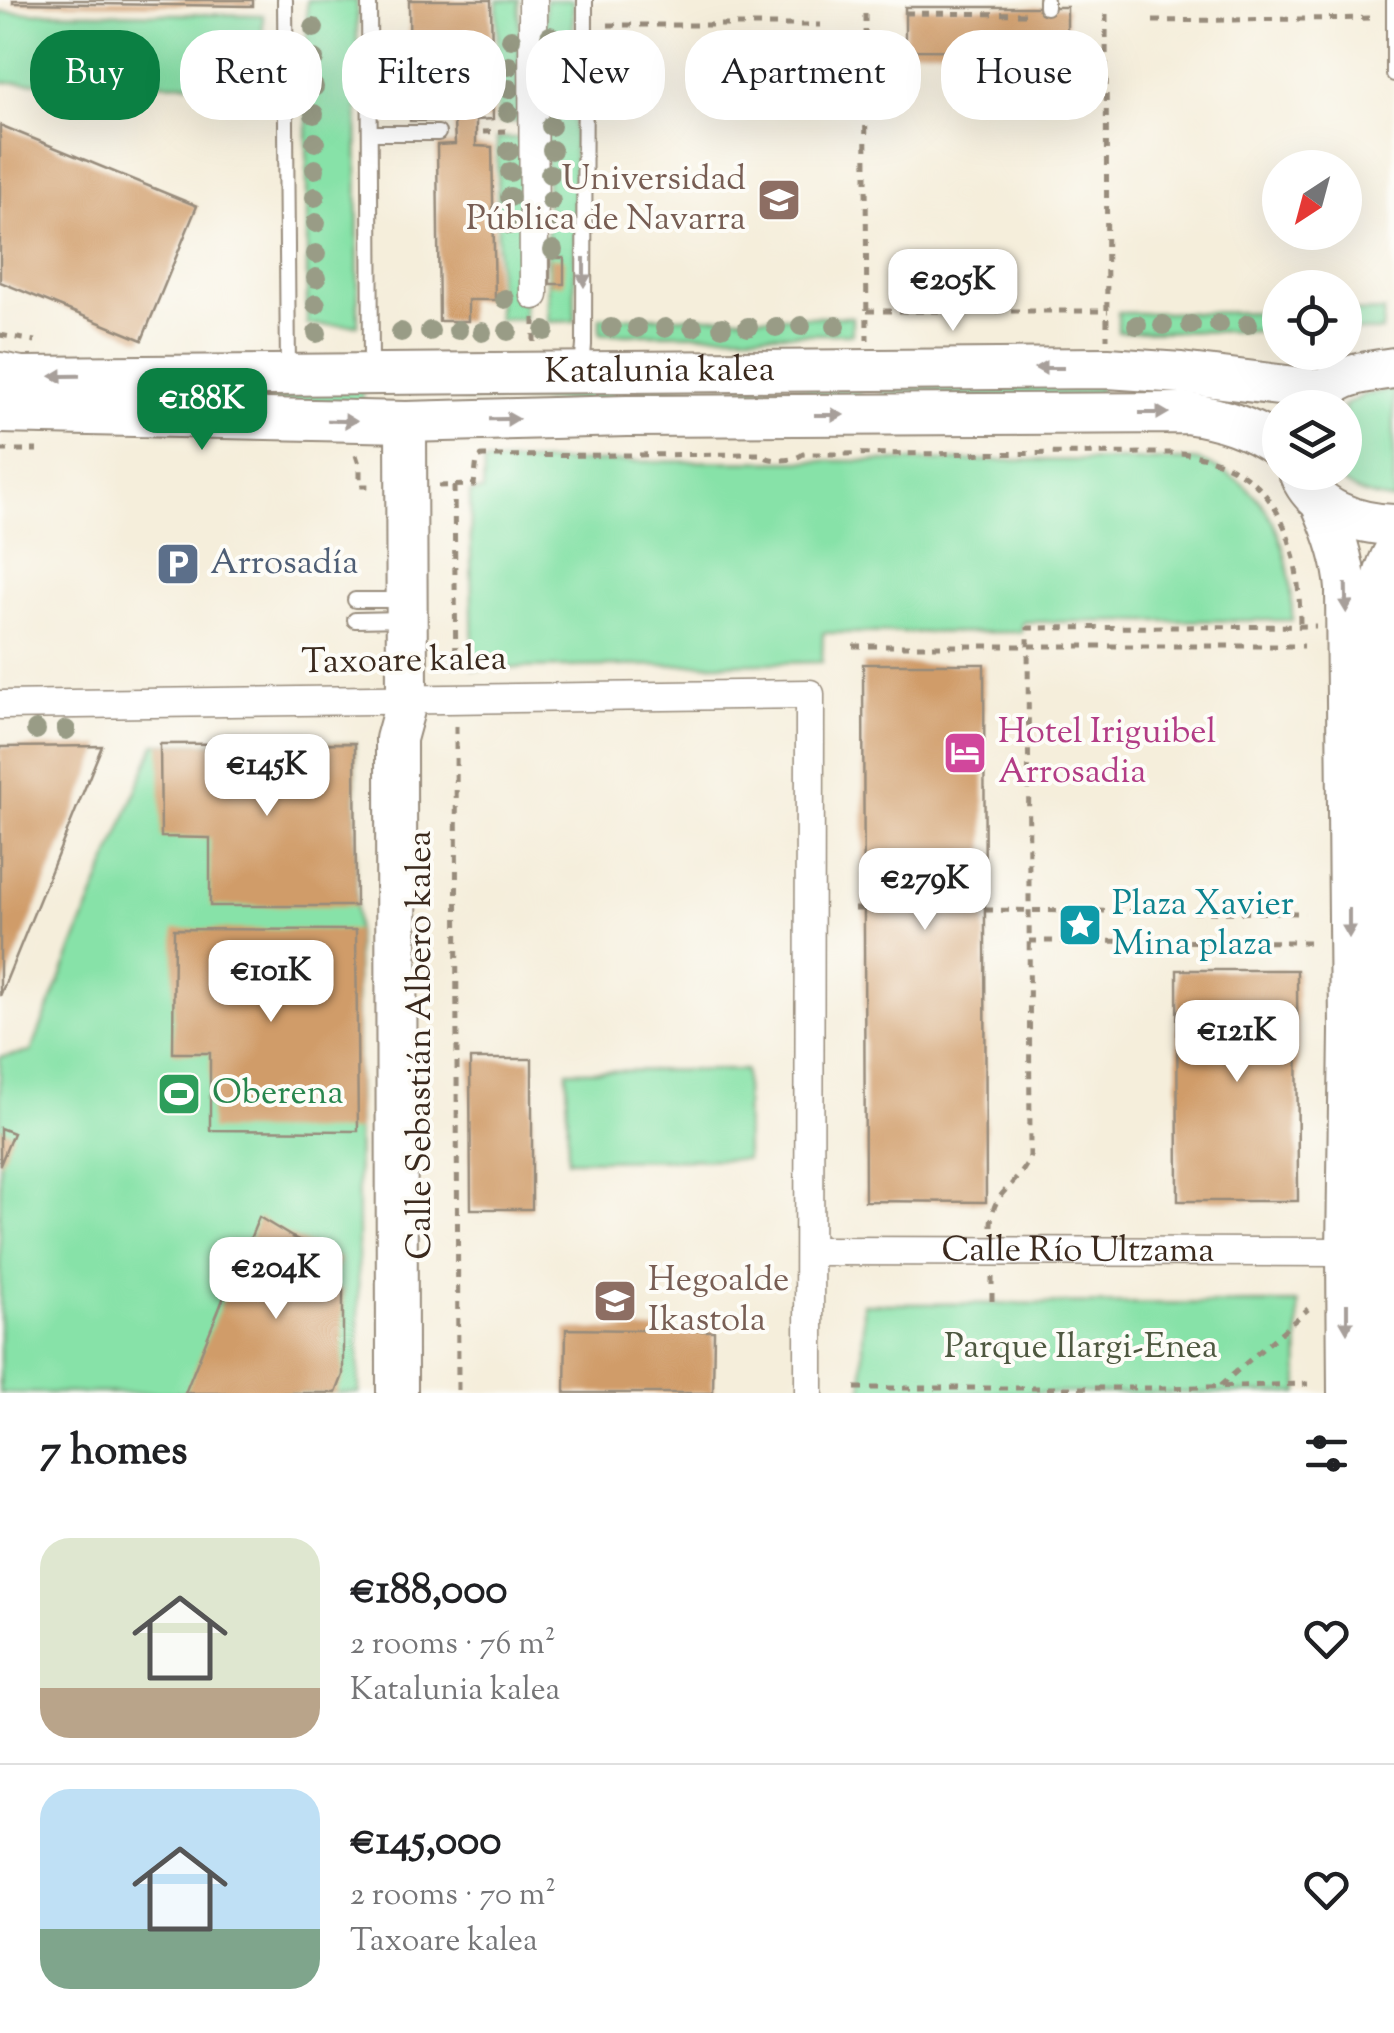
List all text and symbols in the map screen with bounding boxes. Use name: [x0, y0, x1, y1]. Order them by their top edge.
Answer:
chip: Buy: [30, 30, 160, 120]
chip: Rent: [180, 30, 322, 120]
chip: Filters: [342, 30, 506, 120]
chip: New: [526, 30, 665, 120]
chip: Apartment: [685, 30, 921, 120]
chip: House: [941, 30, 1108, 120]
north arrow: [1262, 150, 1362, 250]
map controls: [1262, 150, 1362, 490]
place label: Universidad Pública de Navarra: [466, 155, 746, 246]
school or university icon: Universidad Pública de Navarra: [756, 177, 802, 223]
pin: €205K: [883, 249, 1023, 334]
one-way arrow: [576, 257, 592, 289]
text: €205K: [910, 258, 996, 304]
button: locate: [1262, 270, 1362, 370]
street label: Katalunia kalea: [544, 345, 775, 398]
one-way arrow: [1033, 360, 1065, 376]
one-way arrow: [48, 368, 80, 384]
pin: €188K: [132, 368, 272, 453]
text: €188K: [159, 377, 245, 423]
button: layers: [1262, 390, 1362, 490]
one-way arrow: [1138, 405, 1170, 421]
one-way arrow: [813, 407, 845, 423]
one-way arrow: [488, 411, 520, 427]
one-way arrow: [327, 413, 359, 429]
place label: Arrosadía: [210, 539, 358, 590]
parking icon: Arrosadía: [155, 541, 201, 587]
one-way arrow: [1338, 583, 1354, 615]
street label: Taxoare kalea: [301, 635, 507, 689]
place label: Hotel Iriguibel Arrosadia: [998, 708, 1216, 799]
hotel icon: Hotel Iriguibel Arrosadia: [942, 730, 988, 776]
pin: €145K: [197, 734, 337, 819]
text: €145K: [227, 743, 307, 789]
street label: Calle Sebastián Albero kalea: [396, 830, 447, 1260]
pin: €279K: [855, 848, 995, 933]
text: €279K: [881, 857, 969, 903]
place label: Plaza Xavier Mina plaza: [1112, 880, 1294, 971]
place icon: Plaza Xavier Mina plaza: [1057, 902, 1103, 948]
one-way arrow: [1341, 908, 1357, 940]
pin: €101K: [201, 940, 341, 1025]
text: €101K: [231, 949, 311, 995]
pin: €121K: [1167, 1000, 1307, 1085]
text: €121K: [1197, 1009, 1277, 1055]
place label: Oberena: [212, 1069, 344, 1120]
sports icon: Oberena: [156, 1071, 202, 1117]
street label: Calle Río Ultzama: [942, 1226, 1214, 1277]
pin: €204K: [206, 1237, 346, 1322]
text: €204K: [232, 1246, 320, 1292]
place label: Hegoalde Ikastola: [648, 1256, 789, 1347]
school or university icon: Hegoalde Ikastola: [592, 1278, 638, 1324]
one-way arrow: [1339, 1303, 1355, 1335]
park label: Parque Ilargi-Enea: [944, 1323, 1218, 1374]
text: 7 homes: [40, 1423, 188, 1483]
icon: filters: [1299, 1426, 1354, 1481]
text: €188,000: [350, 1562, 508, 1622]
icon: home: [120, 1578, 240, 1698]
icon: heart: [1299, 1611, 1354, 1666]
text: 2 rooms · 76 m²: [350, 1622, 556, 1668]
text: Katalunia kalea: [350, 1668, 560, 1714]
text: €145,000: [350, 1813, 502, 1873]
icon: home: [120, 1829, 240, 1949]
icon: heart: [1299, 1862, 1354, 1917]
text: 2 rooms · 70 m²: [350, 1873, 556, 1919]
text: Taxoare kalea: [350, 1919, 538, 1965]

